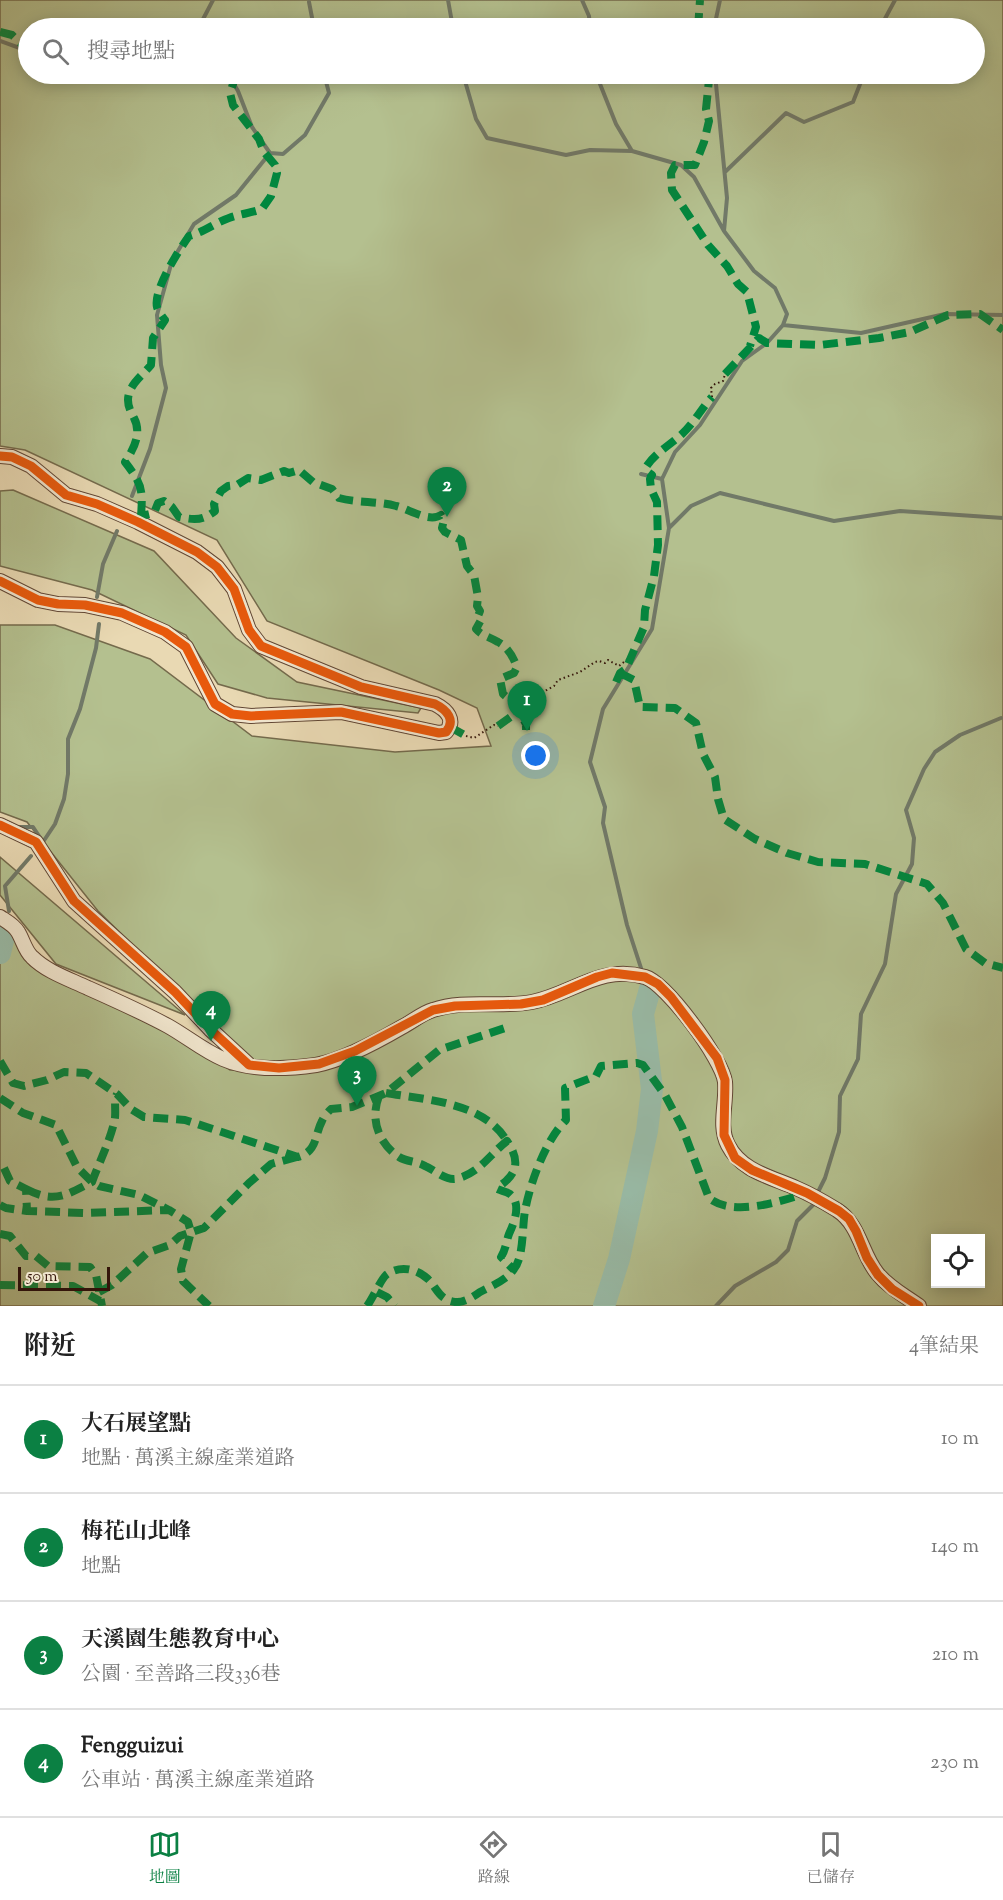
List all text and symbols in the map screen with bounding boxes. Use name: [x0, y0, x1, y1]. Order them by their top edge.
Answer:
search box: [18, 18, 985, 84]
icon: search: [39, 35, 72, 68]
text: 搜尋地點: [87, 37, 175, 69]
pin: 2: [428, 468, 466, 517]
pin: 1: [508, 682, 546, 731]
your location: [521, 741, 550, 770]
pin: 4: [192, 992, 230, 1041]
pin: 3: [338, 1056, 376, 1106]
map controls: [931, 1234, 985, 1288]
button: locate: [931, 1234, 985, 1288]
scale bar: [18, 1264, 110, 1292]
text: 50 m: [27, 1266, 58, 1289]
text: 附近: [24, 1329, 76, 1366]
text: 4筆結果: [909, 1333, 979, 1362]
text: 大石展望點: [81, 1409, 191, 1441]
text: 1: [40, 1425, 47, 1454]
text: 10 m: [941, 1425, 979, 1454]
text: 地點 · 萬溪主線產業道路: [81, 1445, 295, 1474]
text: 梅花山北峰: [81, 1517, 191, 1549]
text: 2: [39, 1533, 48, 1562]
text: 140 m: [931, 1533, 979, 1562]
text: 地點: [81, 1553, 121, 1582]
text: 天溪園生態教育中心: [81, 1625, 279, 1657]
text: 3: [39, 1641, 48, 1670]
text: 210 m: [932, 1641, 979, 1670]
text: 公園 · 至善路三段336巷: [81, 1661, 280, 1690]
text: Fengguizui: [81, 1731, 183, 1763]
text: 4: [38, 1749, 49, 1778]
text: 230 m: [930, 1749, 979, 1778]
text: 公車站 · 萬溪主線產業道路: [81, 1767, 315, 1796]
tab: 地圖: [148, 1828, 181, 1890]
tab: 路線: [477, 1828, 510, 1890]
tab: 已儲存: [807, 1828, 855, 1890]

